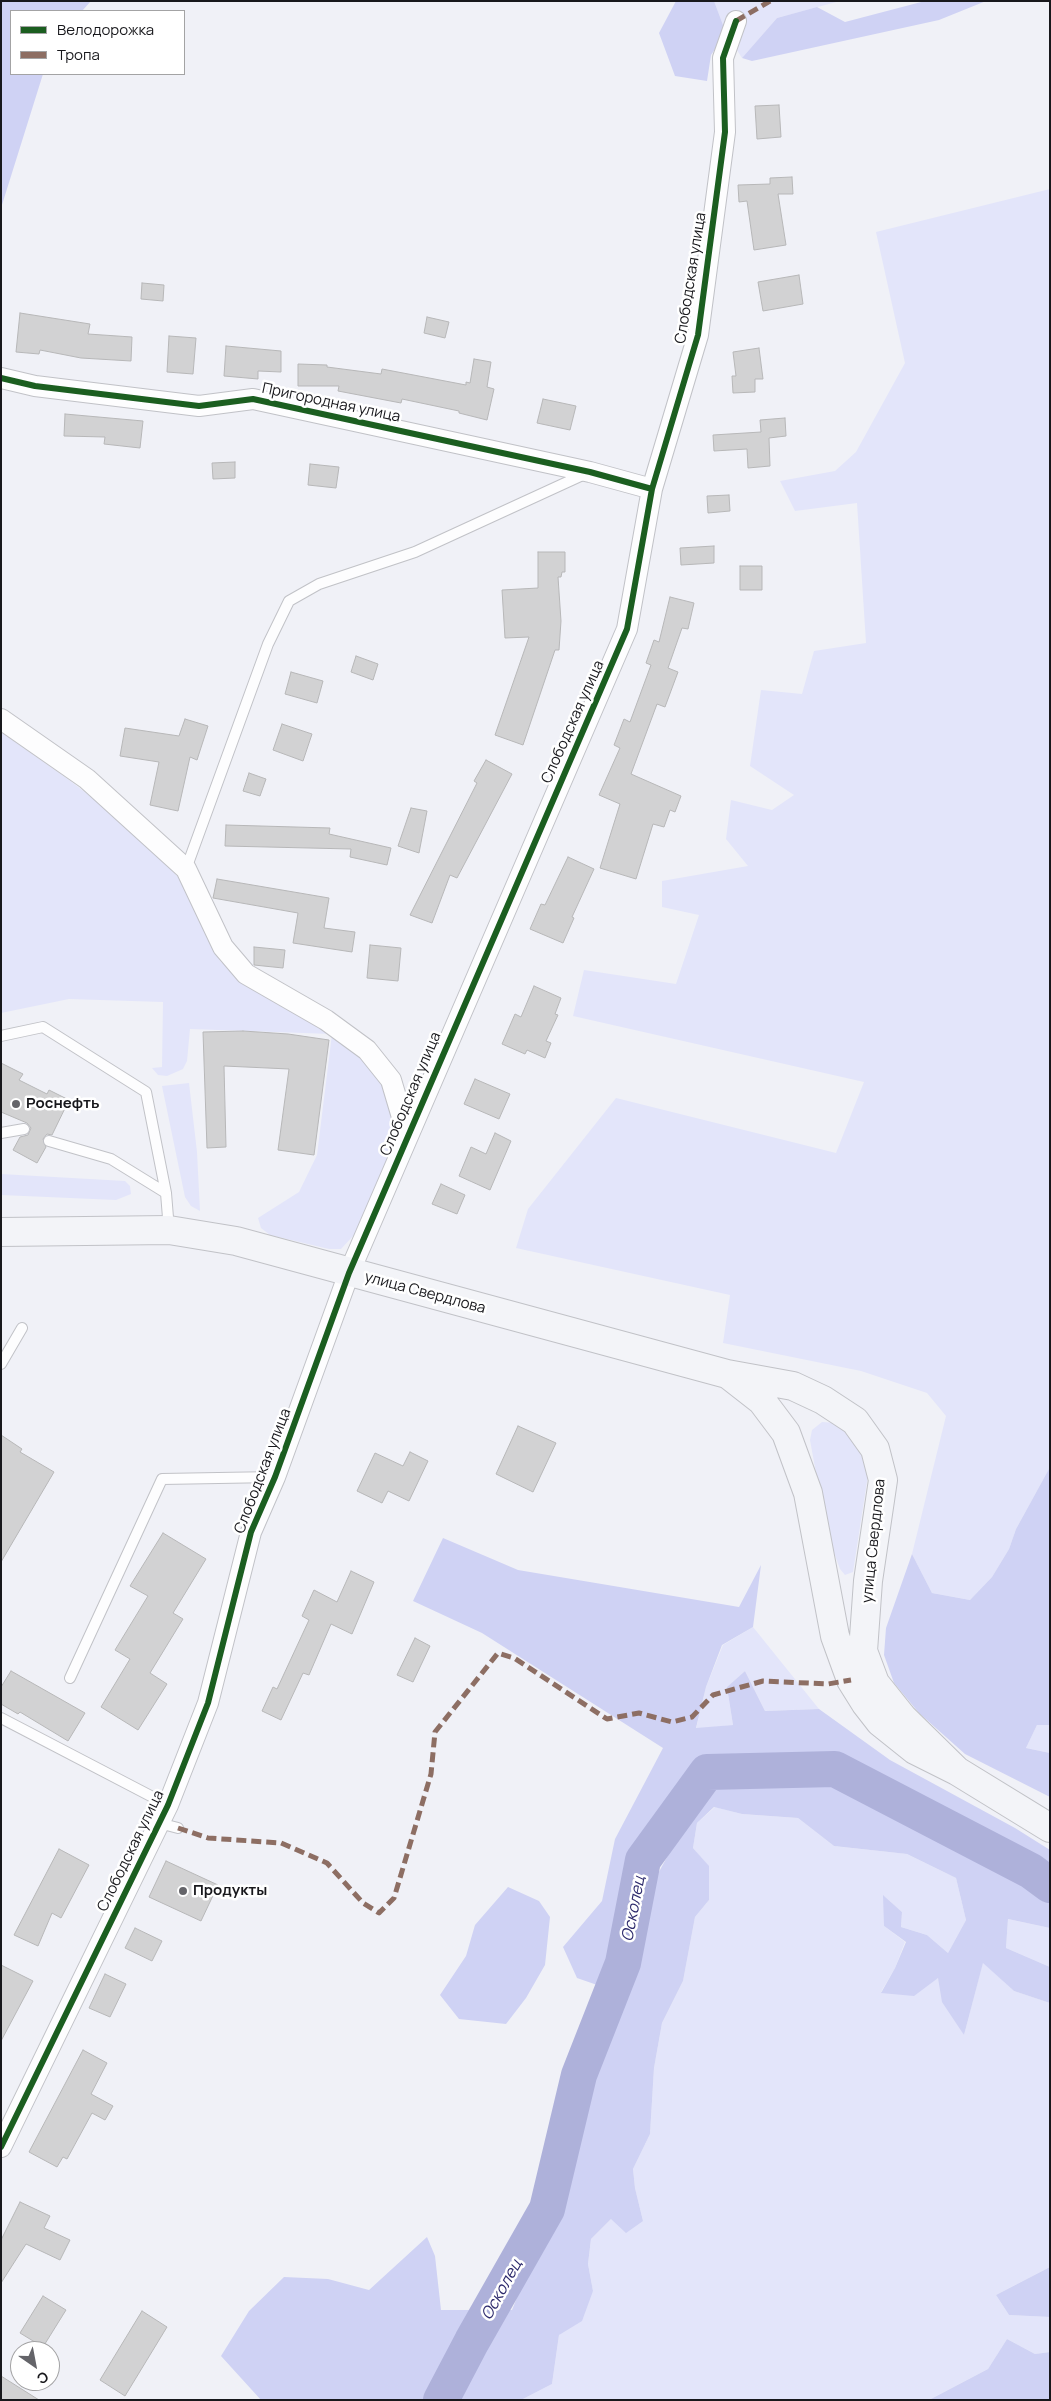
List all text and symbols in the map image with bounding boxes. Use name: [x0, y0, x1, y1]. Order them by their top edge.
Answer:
legend: [10, 10, 185, 75]
text: Велодорожка: [57, 19, 154, 40]
text: Тропа: [57, 44, 100, 65]
street label: Слободская улица: [672, 211, 710, 345]
street label: Пригородная улица: [260, 380, 402, 426]
street label: Слободская улица: [538, 658, 608, 786]
street label: Слободская улица: [377, 1029, 445, 1159]
place label: Роснефть: [26, 1095, 99, 1113]
marker: Роснефть: [10, 1098, 22, 1110]
street label: улица Свердлова: [362, 1268, 488, 1318]
street label: Слободская улица: [231, 1406, 295, 1536]
street label: улица Свердлова: [859, 1478, 889, 1604]
street label: Слободская улица: [94, 1787, 168, 1915]
water label: Осколец: [618, 1875, 650, 1943]
place label: Продукты: [193, 1882, 267, 1900]
marker: Продукты: [177, 1885, 189, 1897]
water label: Осколец: [478, 2256, 526, 2324]
north arrow: [10, 2341, 60, 2391]
text: С: [33, 2367, 52, 2389]

